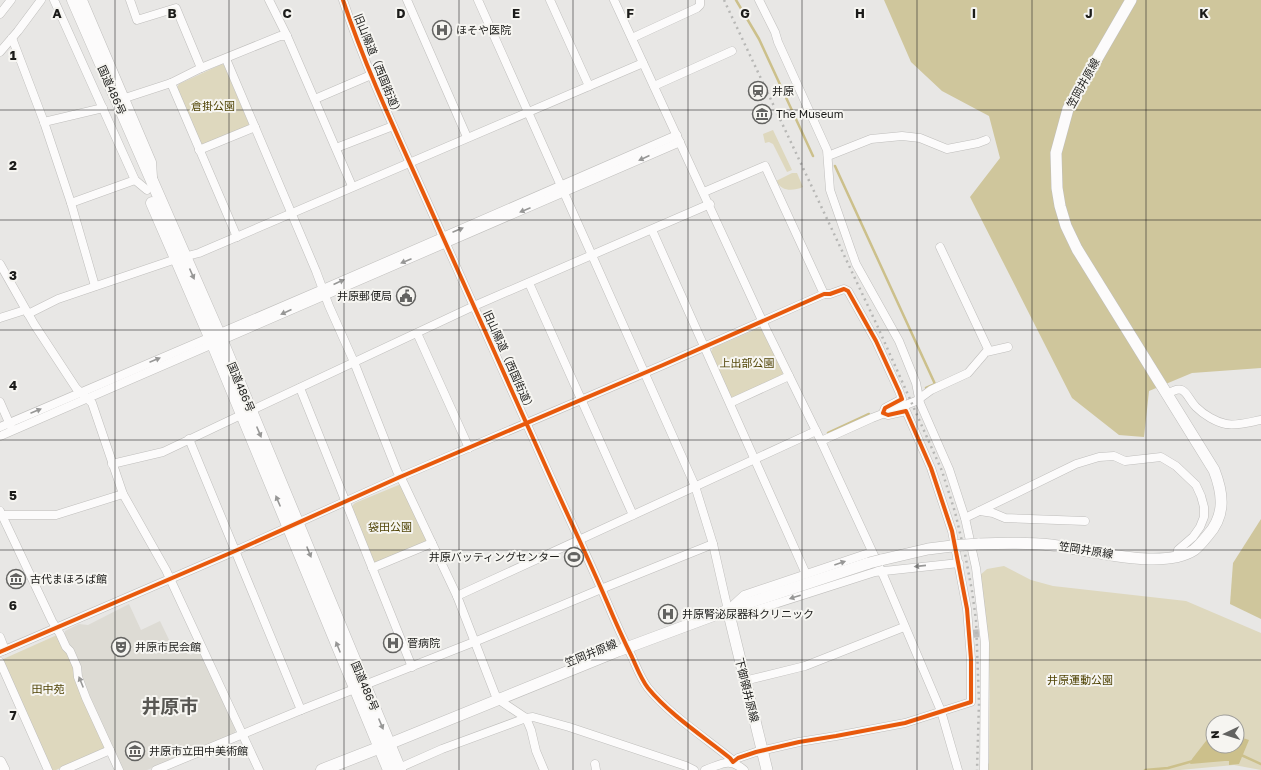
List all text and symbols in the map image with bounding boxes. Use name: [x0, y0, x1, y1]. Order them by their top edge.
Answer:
text: A: [52, 5, 62, 21]
text: B: [167, 5, 177, 21]
text: C: [282, 5, 292, 21]
text: D: [396, 5, 406, 21]
text: E: [512, 5, 520, 21]
text: F: [626, 5, 634, 21]
text: G: [740, 5, 750, 21]
text: H: [855, 5, 865, 21]
text: I: [972, 5, 976, 21]
text: J: [1085, 5, 1093, 21]
text: K: [1199, 5, 1209, 21]
street label: 旧山陽道（西国街道）: [352, 11, 405, 118]
hospital icon: ほそや医院: [431, 19, 453, 41]
place label: ほそや医院: [456, 23, 511, 36]
text: 1: [10, 47, 17, 63]
street label: 笠岡井原線: [1064, 56, 1102, 110]
street label: 国道486号: [96, 63, 129, 117]
station icon: 井原: [747, 80, 769, 102]
place label: 井原: [772, 84, 794, 97]
park label: 倉掛公園: [191, 99, 235, 112]
museum icon: The Museum: [751, 103, 773, 125]
place label: The Museum: [776, 107, 843, 120]
one-way arrow: [639, 155, 650, 161]
text: 2: [9, 157, 17, 173]
one-way arrow: [519, 207, 531, 213]
one-way arrow: [453, 226, 465, 232]
one-way arrow: [399, 258, 411, 264]
text: 3: [9, 267, 17, 283]
one-way arrow: [189, 268, 195, 279]
one-way arrow: [334, 279, 345, 285]
public building icon: 井原郵便局: [395, 285, 417, 307]
place label: 井原郵便局: [337, 289, 392, 302]
street label: 旧山陽道（西国街道）: [481, 308, 538, 414]
one-way arrow: [280, 310, 292, 316]
park label: 上出部公園: [720, 356, 775, 369]
one-way arrow: [150, 357, 161, 363]
street label: 国道486号: [225, 360, 258, 414]
text: 4: [9, 377, 17, 393]
one-way arrow: [30, 408, 41, 414]
one-way arrow: [257, 427, 263, 439]
text: 5: [9, 487, 17, 503]
one-way arrow: [274, 494, 280, 506]
park label: 袋田公園: [368, 520, 412, 533]
street label: 笠岡井原線: [1058, 539, 1114, 560]
sports icon: 井原バッティングセンター: [563, 546, 585, 568]
one-way arrow: [307, 547, 313, 559]
place label: 井原バッティングセンター: [429, 550, 560, 563]
one-way arrow: [834, 560, 846, 566]
one-way arrow: [914, 563, 927, 570]
museum icon: 古代まほろば館: [5, 568, 27, 590]
place label: 古代まほろば館: [30, 572, 107, 585]
one-way arrow: [788, 594, 800, 600]
text: 6: [9, 597, 17, 613]
hospital icon: 井原腎泌尿器科クリニック: [657, 603, 679, 625]
place label: 井原腎泌尿器科クリニック: [682, 607, 814, 620]
hospital icon: 菅病院: [382, 632, 404, 654]
theatre icon: 井原市民会館: [110, 636, 132, 658]
place label: 菅病院: [407, 636, 440, 649]
street label: 笠岡井原線: [563, 636, 619, 669]
place label: 井原市民会館: [135, 640, 201, 653]
one-way arrow: [335, 640, 341, 652]
street label: 下御領井原線: [733, 656, 762, 723]
street label: 国道486号: [349, 659, 382, 713]
park label: 井原運動公園: [1047, 673, 1113, 686]
one-way arrow: [77, 676, 83, 688]
park label: 田中苑: [32, 682, 65, 695]
district label: 井原市: [141, 694, 199, 717]
text: 7: [9, 707, 17, 723]
north arrow: [1205, 714, 1245, 754]
one-way arrow: [378, 718, 384, 729]
text: N: [1208, 730, 1221, 739]
museum icon: 井原市立田中美術館: [124, 740, 146, 762]
place label: 井原市立田中美術館: [149, 744, 248, 757]

